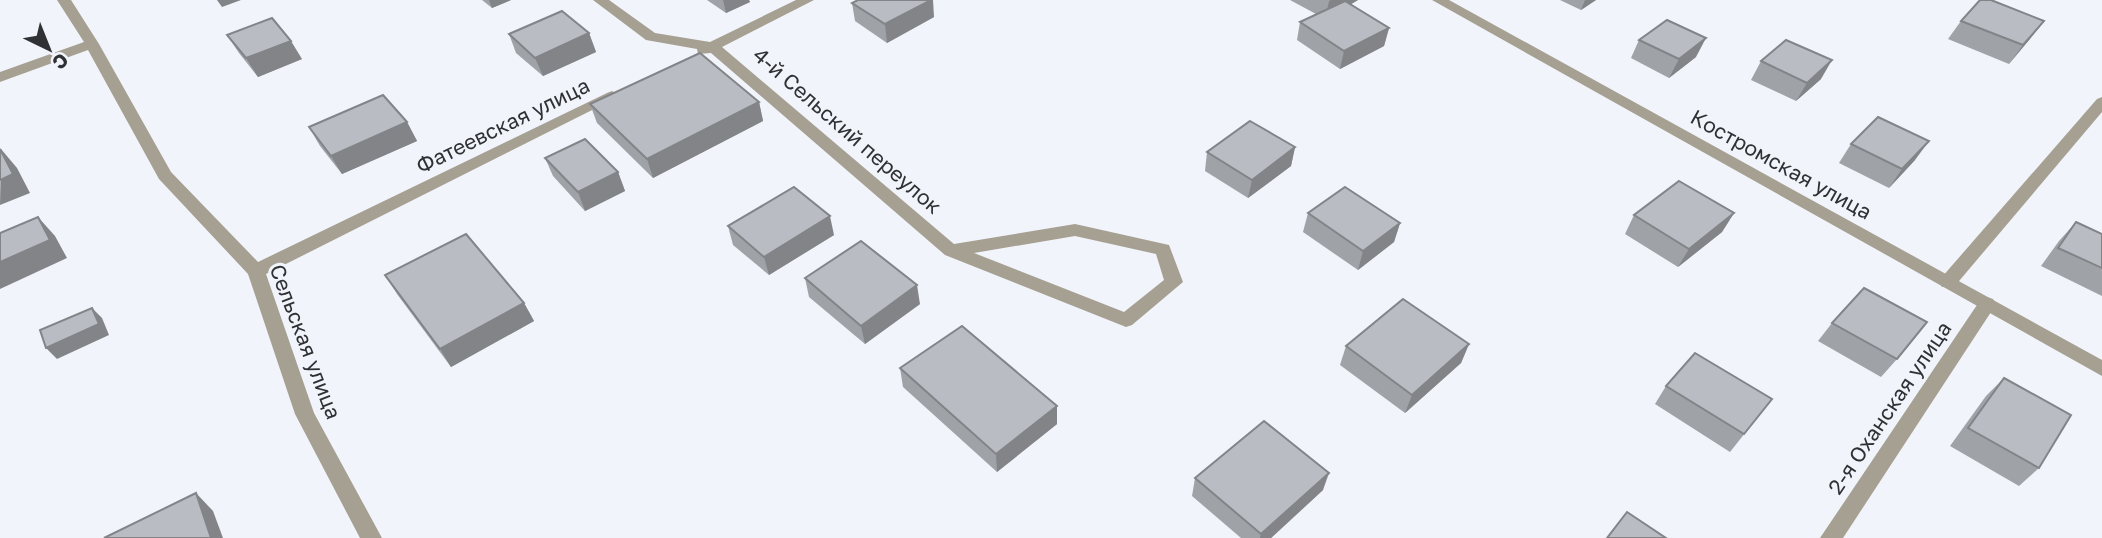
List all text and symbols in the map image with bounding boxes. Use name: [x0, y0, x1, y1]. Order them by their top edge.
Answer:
north arrow: [14, 14, 84, 84]
street label: 4-й Сельский переулок: [748, 41, 947, 219]
text: С: [48, 49, 74, 75]
street label: Фатеевская улица: [411, 72, 594, 178]
street label: Костромская улица: [1686, 104, 1877, 225]
street label: Сельская улица: [264, 261, 347, 423]
street label: 2-я Оханская улица: [1822, 316, 1957, 499]

